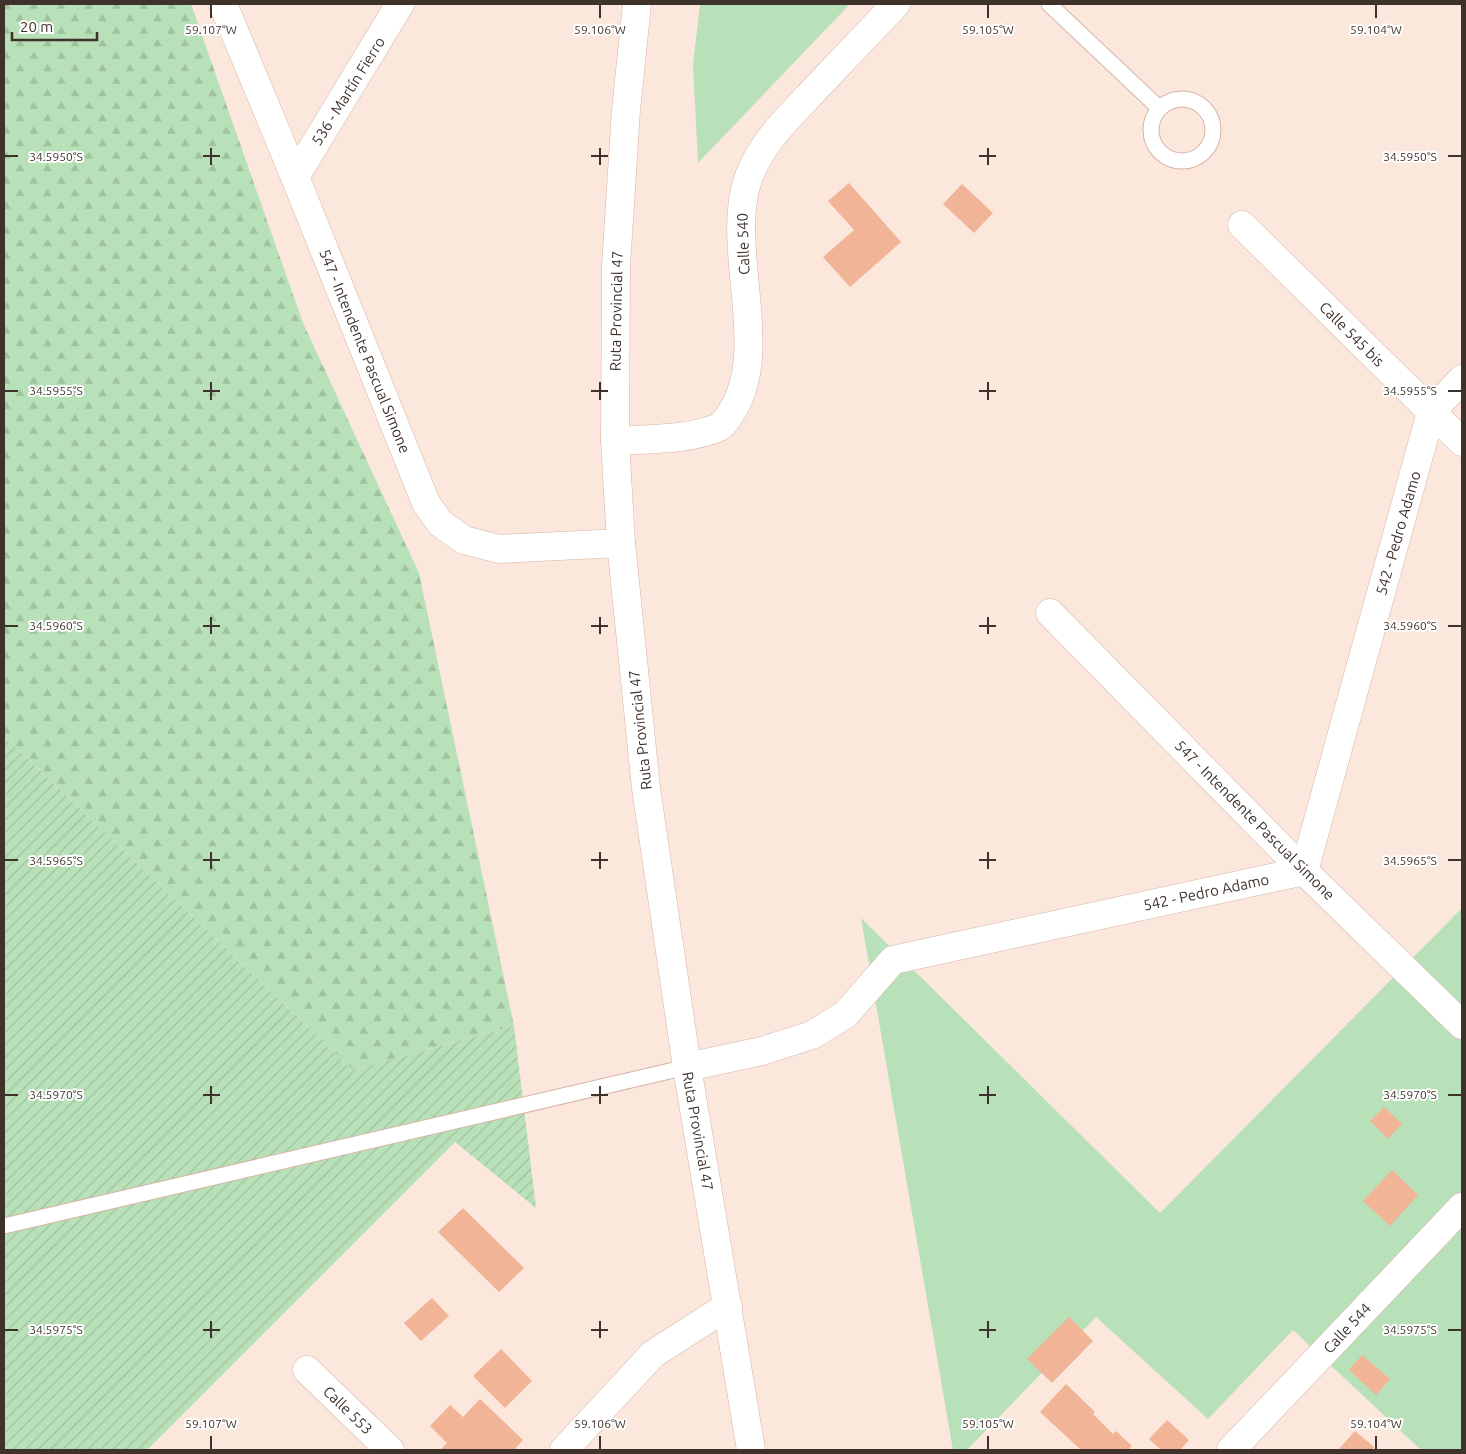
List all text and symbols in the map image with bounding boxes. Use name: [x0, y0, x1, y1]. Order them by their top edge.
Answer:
scale bar: [12, 10, 98, 42]
text: 20 m: [20, 18, 53, 35]
text: 59.107°W: [185, 23, 237, 36]
text: 59.106°W: [574, 23, 626, 36]
text: 59.105°W: [962, 23, 1014, 36]
text: 59.104°W: [1350, 23, 1402, 36]
street label: 536 - Martín Fierro: [308, 34, 388, 148]
text: 34.5950°S: [29, 150, 83, 163]
text: 34.5950°S: [1383, 150, 1437, 163]
street label: Calle 540: [733, 213, 753, 275]
street label: 547 - Intendente Pascual Simone: [316, 246, 414, 456]
street label: Ruta Provincial 47: [606, 251, 626, 371]
street label: Calle 545 bis: [1316, 298, 1388, 370]
text: 34.5955°S: [29, 384, 83, 397]
text: 34.5955°S: [1383, 384, 1437, 397]
street label: 542 - Pedro Adamo: [1372, 469, 1424, 597]
text: 34.5960°S: [29, 619, 83, 632]
text: 34.5960°S: [1383, 619, 1437, 632]
street label: Ruta Provincial 47: [625, 669, 655, 791]
street label: 547 - Intendente Pascual Simone: [1172, 737, 1338, 903]
text: 34.5965°S: [29, 854, 83, 867]
text: 34.5965°S: [1383, 854, 1437, 867]
street label: 542 - Pedro Adamo: [1142, 870, 1270, 914]
street label: Ruta Provincial 47: [679, 1070, 717, 1192]
text: 34.5970°S: [29, 1088, 83, 1101]
text: 34.5970°S: [1383, 1088, 1437, 1101]
street label: Calle 544: [1320, 1300, 1374, 1356]
text: 34.5975°S: [29, 1323, 83, 1336]
text: 34.5975°S: [1383, 1323, 1437, 1336]
street label: Calle 553: [320, 1382, 376, 1438]
text: 59.107°W: [185, 1417, 237, 1430]
text: 59.106°W: [574, 1417, 626, 1430]
text: 59.105°W: [962, 1417, 1014, 1430]
text: 59.104°W: [1350, 1417, 1402, 1430]

